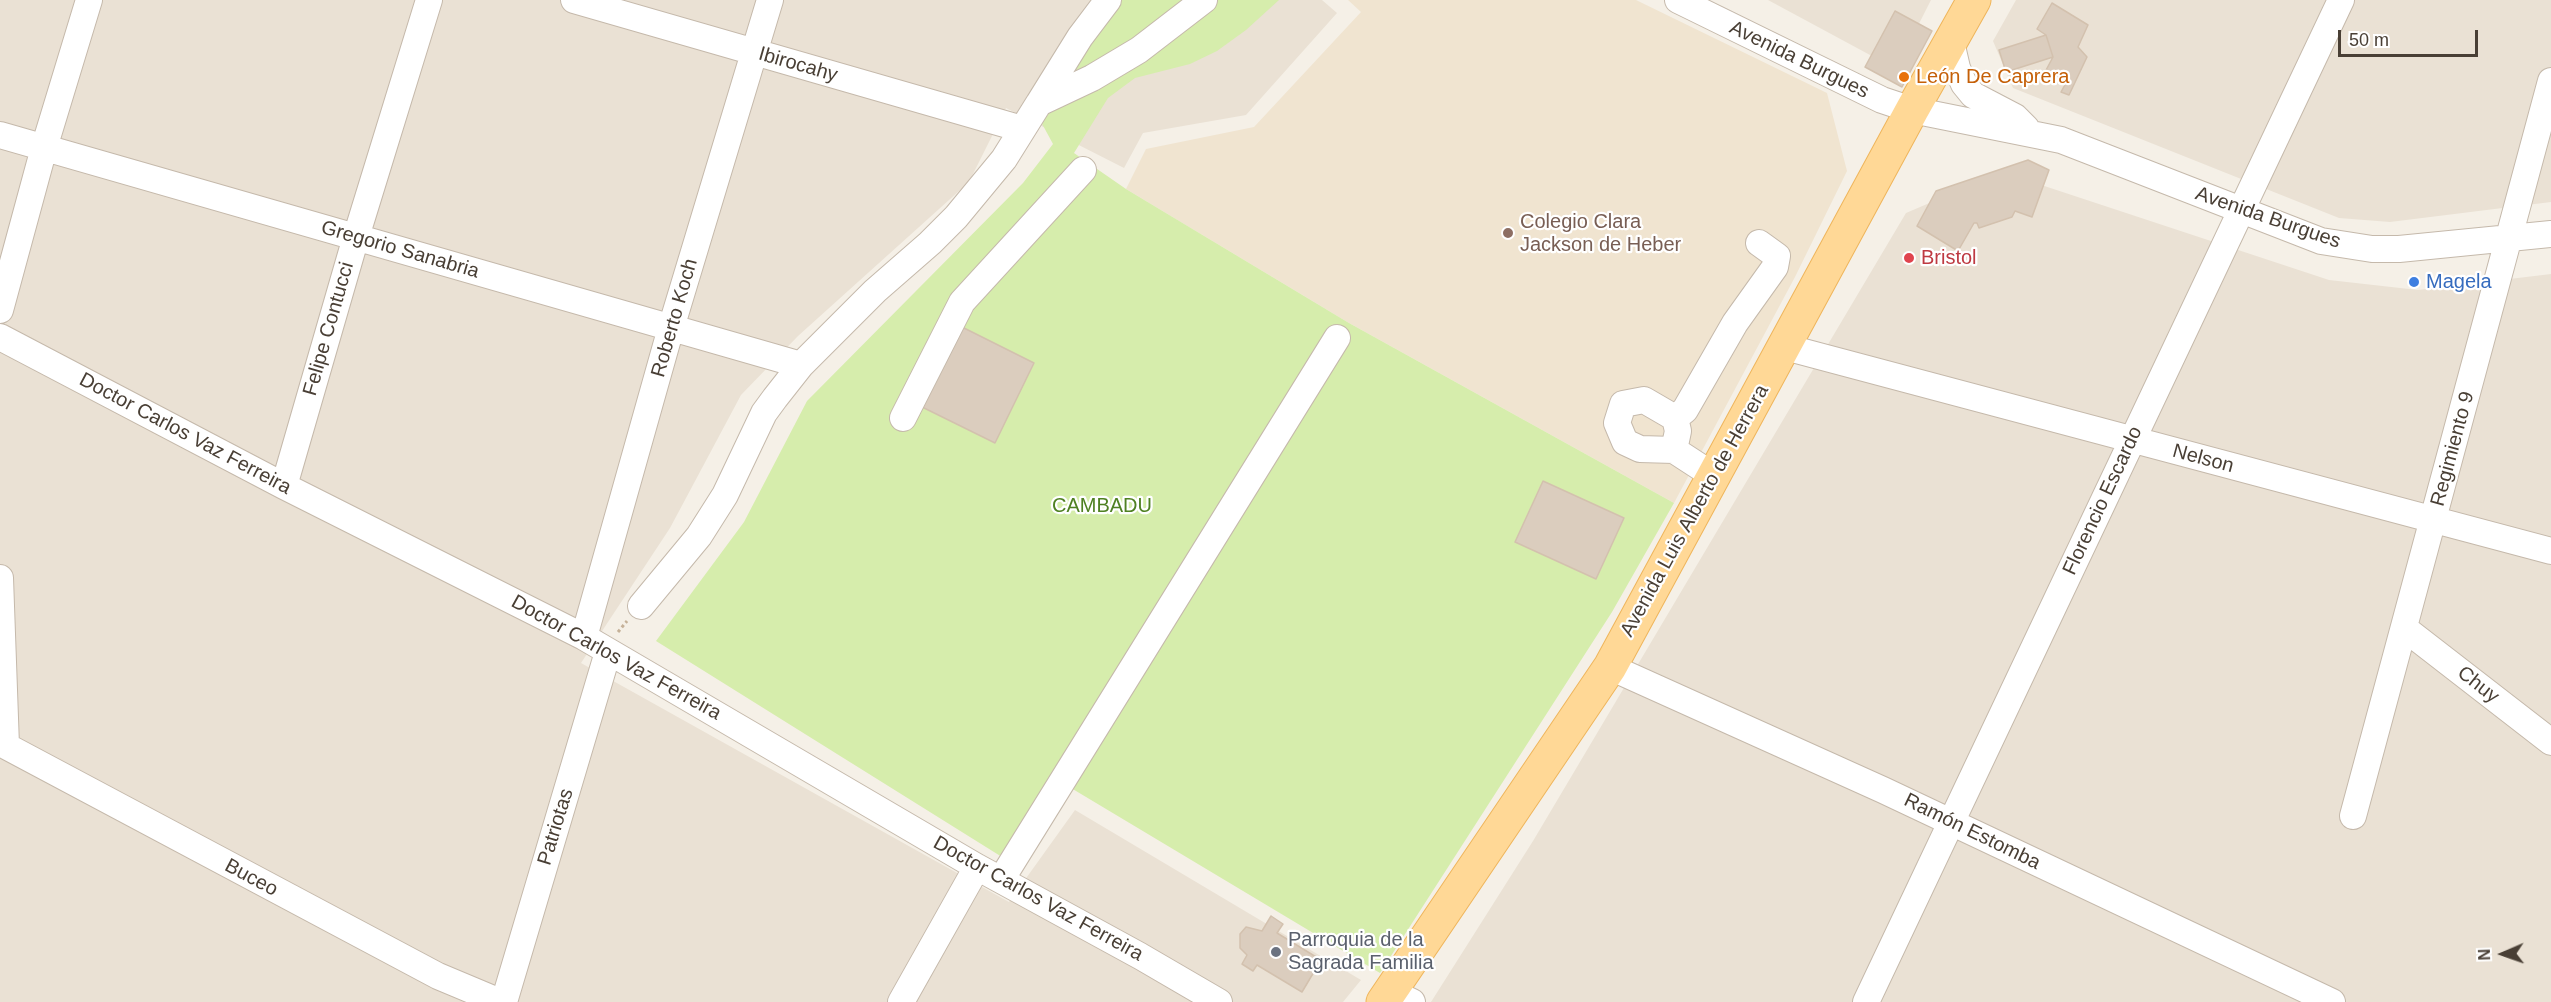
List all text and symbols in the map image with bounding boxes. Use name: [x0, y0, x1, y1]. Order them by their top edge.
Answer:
street label: Avenida Burgues: [1725, 16, 1873, 104]
scale bar: [2341, 18, 2480, 56]
text: 50 m: [2349, 30, 2389, 50]
street label: Ibirocahy: [756, 42, 840, 88]
place label: León De Caprera: [1916, 65, 2069, 89]
marker: León De Caprera: [1897, 70, 1911, 84]
street label: Avenida Burgues: [2192, 182, 2344, 254]
place label: Colegio Clara Jackson de Heber: [1520, 210, 1681, 257]
street label: Gregorio Sanabria: [318, 216, 482, 284]
marker: Colegio Clara Jackson de Heber: [1501, 226, 1515, 240]
place label: Bristol: [1921, 246, 1977, 270]
marker: Bristol: [1902, 251, 1916, 265]
street label: Roberto Koch: [647, 256, 703, 380]
street label: Felipe Contucci: [298, 259, 360, 399]
place label: Magela: [2426, 270, 2492, 294]
marker: Magela: [2407, 275, 2421, 289]
street label: Doctor Carlos Vaz Ferreira: [75, 368, 295, 500]
street label: Avenida Luis Alberto de Herrera: [1616, 381, 1774, 641]
street label: Regimiento 9: [2426, 389, 2480, 509]
street label: Florencio Escardo: [2058, 423, 2148, 579]
street label: Nelson: [2170, 439, 2236, 479]
park label: CAMBADU: [1052, 494, 1152, 518]
street label: Doctor Carlos Vaz Ferreira: [507, 590, 725, 726]
street label: Chuy: [2452, 661, 2504, 709]
street label: Patriotas: [533, 786, 579, 868]
street label: Ramón Estomba: [1900, 789, 2044, 875]
street label: Doctor Carlos Vaz Ferreira: [929, 831, 1147, 967]
street label: Buceo: [220, 854, 282, 902]
north arrow: [2473, 924, 2533, 984]
place label: Parroquia de la Sagrada Familia: [1288, 928, 1434, 975]
marker: Parroquia de la Sagrada Familia: [1269, 945, 1283, 959]
text: N: [2476, 949, 2493, 961]

